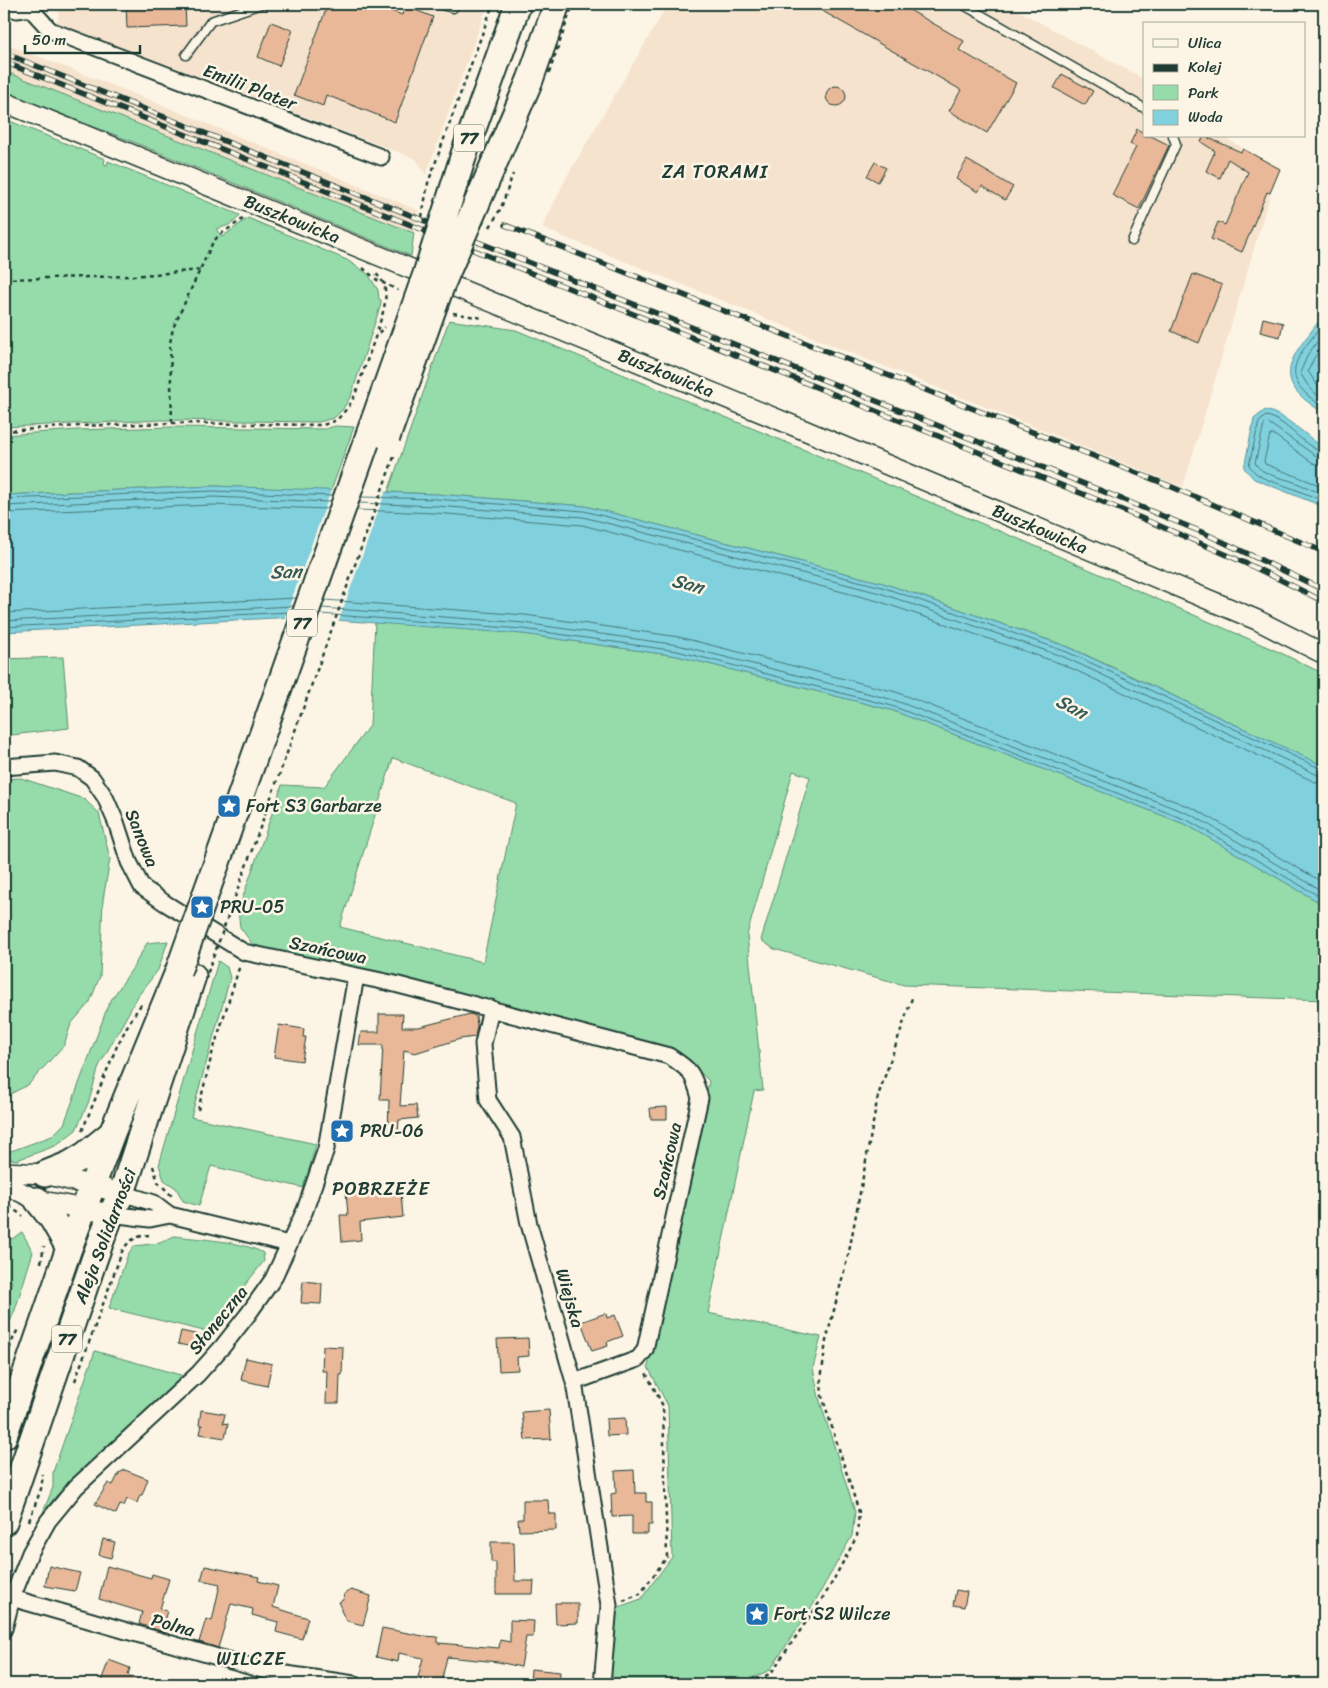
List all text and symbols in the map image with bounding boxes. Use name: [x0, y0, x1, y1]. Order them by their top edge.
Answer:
scale bar: [25, 22, 140, 54]
legend: [1143, 22, 1306, 138]
text: 50 m: [32, 27, 67, 53]
text: Ulica: [1188, 30, 1222, 56]
street label: Emilii Plater: [198, 54, 303, 120]
text: Kolej: [1188, 54, 1222, 80]
text: Park: [1188, 80, 1219, 106]
text: Woda: [1188, 104, 1223, 130]
road number: 77: [454, 125, 484, 152]
district label: ZA TORAMI: [662, 155, 769, 188]
street label: Buszkowicka: [239, 185, 345, 253]
street label: Buszkowicka: [613, 339, 719, 407]
street label: Buszkowicka: [987, 494, 1093, 564]
water label: San: [270, 554, 304, 589]
water label: San: [668, 564, 709, 604]
road number: 77: [287, 610, 317, 636]
water label: San: [1050, 685, 1095, 729]
place label: Fort S3 Garbarze: [246, 790, 382, 822]
place icon: Fort S3 Garbarze: [216, 793, 242, 819]
street label: Sanowa: [116, 804, 168, 872]
place label: PRU-05: [220, 891, 285, 923]
place icon: PRU-05: [189, 894, 215, 920]
street label: Szańcowa: [286, 926, 370, 974]
place label: PRU-06: [360, 1115, 424, 1147]
place icon: PRU-06: [329, 1118, 355, 1144]
street label: Szańcowa: [643, 1119, 691, 1203]
street label: Aleja Solidarności: [64, 1163, 146, 1309]
district label: POBRZEŻE: [332, 1172, 430, 1205]
street label: Wiejska: [546, 1264, 594, 1332]
street label: Słoneczna: [180, 1278, 256, 1362]
road number: 77: [52, 1326, 82, 1352]
place label: Fort S2 Wilcze: [774, 1598, 891, 1630]
place icon: Fort S2 Wilcze: [744, 1601, 770, 1627]
street label: Polna: [147, 1604, 199, 1647]
district label: WILCZE: [216, 1642, 286, 1675]

